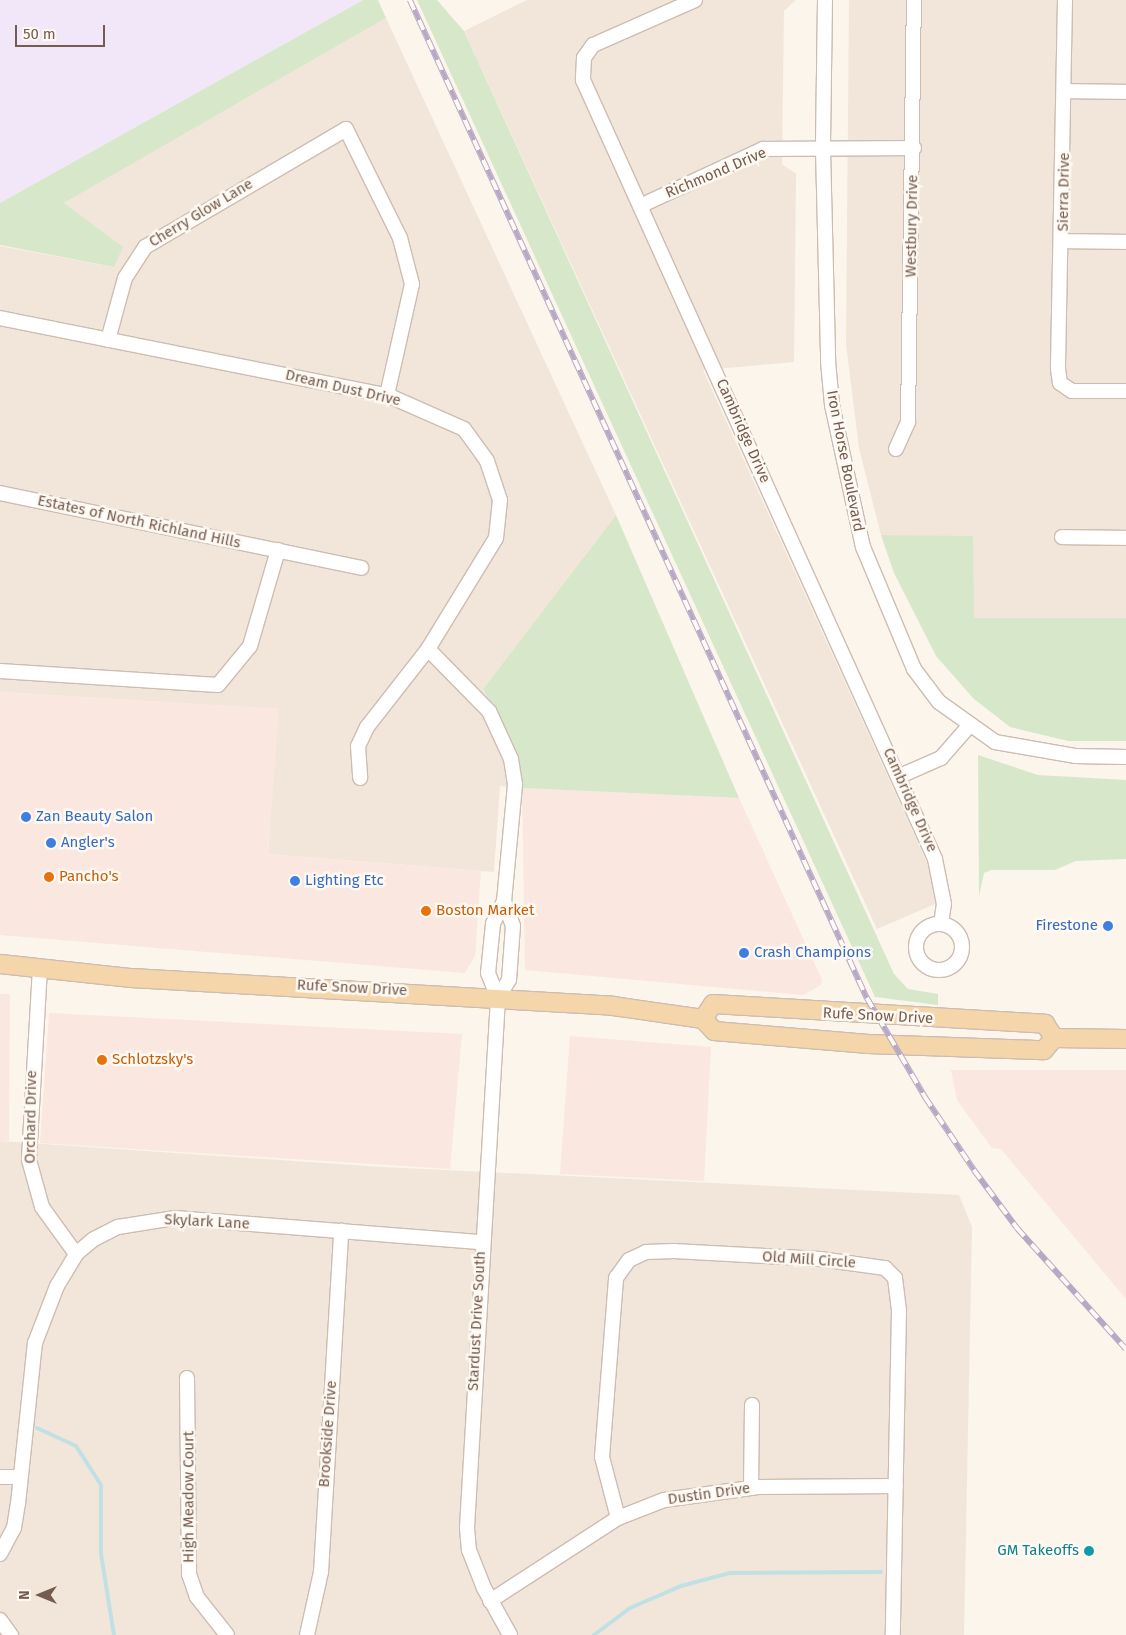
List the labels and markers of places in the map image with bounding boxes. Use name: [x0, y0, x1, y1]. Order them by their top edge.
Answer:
place label: Zan Beauty Salon: [36, 808, 153, 826]
marker: Zan Beauty Salon: [20, 811, 32, 823]
place label: Angler's: [61, 834, 115, 852]
marker: Angler's: [45, 837, 57, 849]
place label: Pancho's: [59, 868, 119, 886]
marker: Pancho's: [43, 871, 55, 883]
place label: Lighting Etc: [305, 872, 384, 890]
marker: Lighting Etc: [289, 875, 301, 887]
place label: Boston Market: [436, 902, 534, 920]
marker: Boston Market: [420, 905, 432, 917]
place label: Firestone: [1035, 917, 1098, 935]
marker: Firestone: [1102, 920, 1114, 932]
place label: Crash Champions: [754, 944, 871, 962]
marker: Crash Champions: [738, 947, 750, 959]
place label: Schlotzsky's: [112, 1051, 193, 1069]
marker: Schlotzsky's: [96, 1054, 108, 1066]
place label: GM Takeoffs: [997, 1542, 1079, 1560]
marker: GM Takeoffs: [1083, 1545, 1095, 1557]

